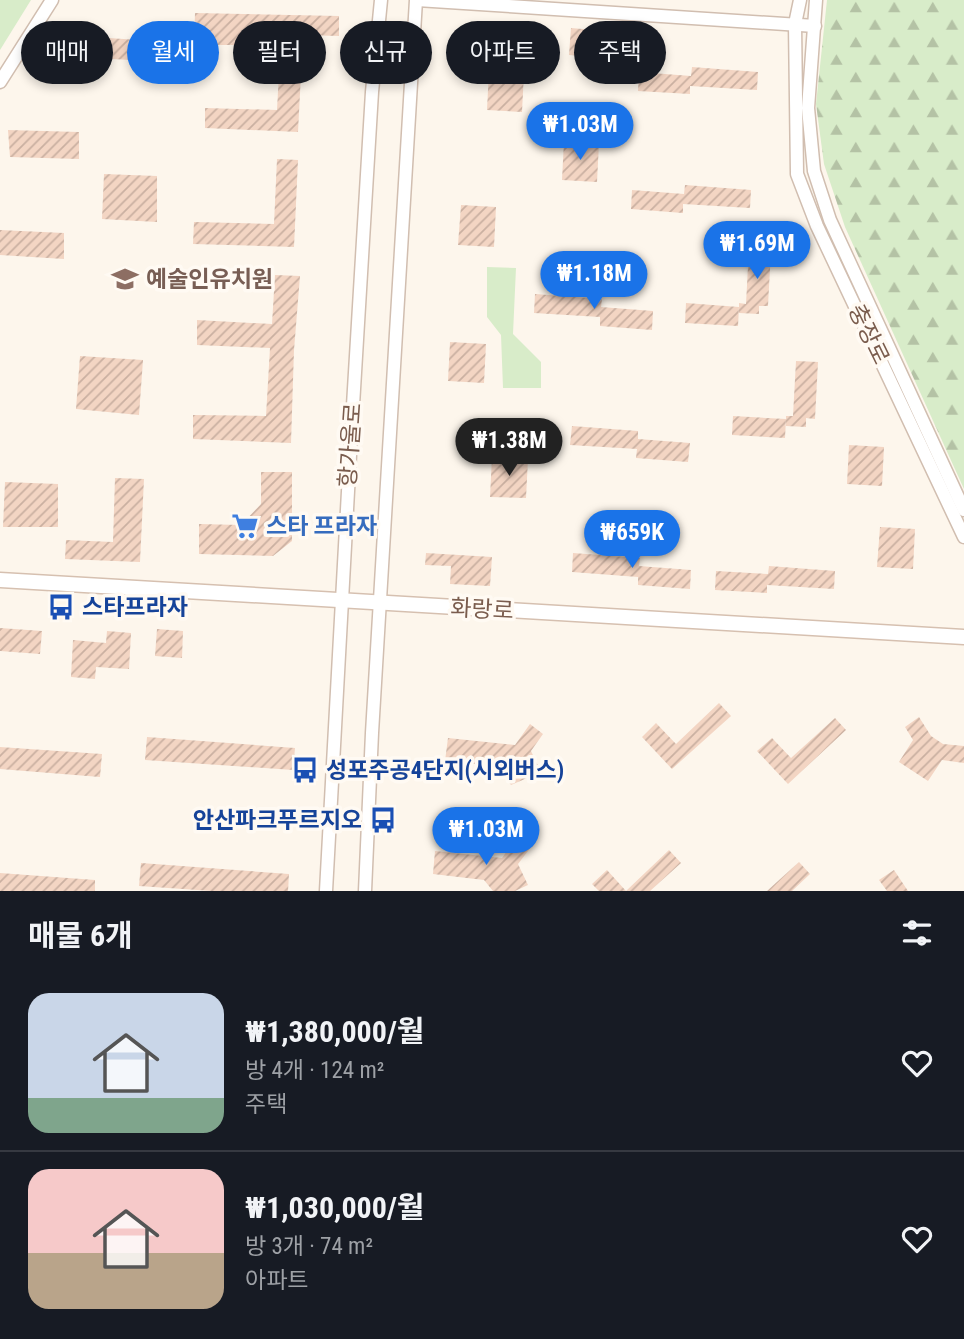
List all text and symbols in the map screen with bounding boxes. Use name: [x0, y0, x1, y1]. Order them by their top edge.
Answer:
chip: 매매: [21, 21, 113, 84]
chip: 월세: [127, 21, 219, 84]
chip: 필터: [233, 21, 326, 84]
chip: 신규: [340, 21, 432, 84]
chip: 아파트: [446, 21, 560, 84]
chip: 주택: [574, 21, 666, 84]
pin: ₩1.03M: [523, 102, 637, 162]
text: ₩1.03M: [542, 111, 618, 138]
pin: ₩1.69M: [700, 222, 814, 281]
text: ₩1.69M: [719, 230, 795, 257]
pin: ₩1.18M: [537, 252, 651, 311]
text: ₩1.18M: [556, 260, 632, 287]
school or university icon: 예술인유치원: [110, 264, 140, 294]
place label: 예술인유치원: [146, 266, 273, 293]
street label: 충장로: [843, 300, 895, 369]
street label: 항가울로: [334, 402, 367, 488]
pin: ₩1.38M: [452, 419, 566, 478]
text: ₩1.38M: [471, 427, 547, 454]
pin: ₩659K: [583, 510, 681, 570]
supermarket icon: 스타 프라자: [230, 511, 260, 541]
place label: 스타 프라자: [266, 513, 377, 540]
text: ₩659K: [600, 519, 664, 546]
bus stop icon: 스타프라자: [46, 592, 76, 622]
place label: 스타프라자: [82, 594, 188, 621]
street label: 화랑로: [450, 594, 514, 625]
bus stop icon: 성포주공4단지(시외버스): [290, 755, 320, 785]
place label: 성포주공4단지(시외버스): [326, 757, 564, 784]
bus stop icon: 안산파크푸르지오: [368, 805, 398, 835]
place label: 안산파크푸르지오: [193, 807, 362, 834]
pin: ₩1.03M: [429, 808, 543, 867]
text: ₩1.03M: [448, 816, 524, 843]
icon: filters: [898, 914, 936, 952]
text: 매물 6개: [28, 918, 133, 953]
text: ₩1,380,000/월: [245, 1014, 424, 1049]
icon: home: [84, 1021, 168, 1105]
icon: heart: [898, 1044, 936, 1082]
text: 방 4개 · 124 m²: [245, 1057, 384, 1084]
text: 주택: [245, 1091, 287, 1118]
text: ₩1,030,000/월: [245, 1190, 424, 1225]
icon: home: [84, 1197, 168, 1281]
icon: heart: [898, 1220, 936, 1258]
text: 방 3개 · 74 m²: [245, 1233, 373, 1260]
text: 아파트: [245, 1267, 308, 1294]

